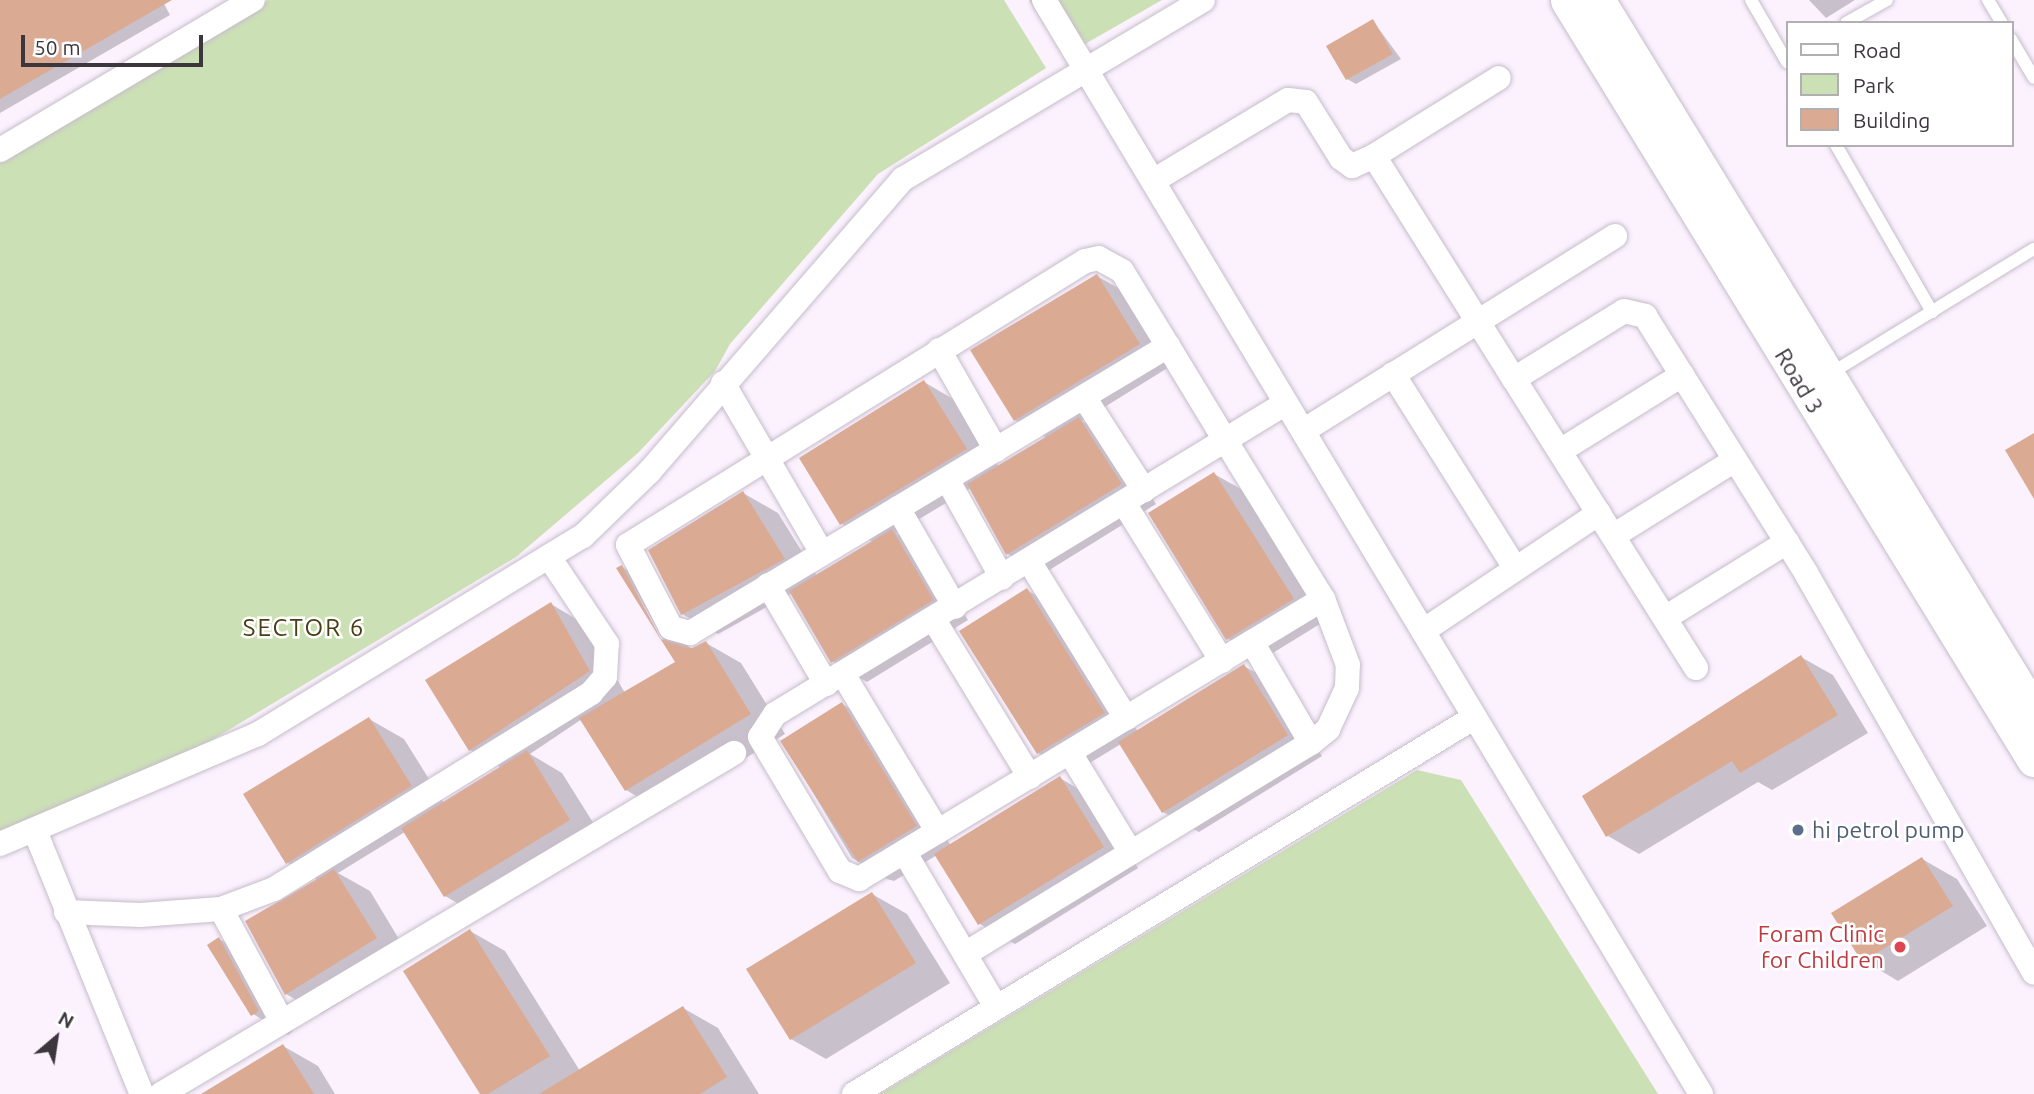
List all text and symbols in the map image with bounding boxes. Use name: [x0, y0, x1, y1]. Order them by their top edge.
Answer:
scale bar: [24, 21, 206, 65]
legend: [1786, 21, 2013, 147]
text: 50 m: [34, 35, 81, 59]
text: Road: [1853, 38, 1901, 62]
text: Park: [1853, 73, 1895, 97]
text: Building: [1853, 108, 1930, 132]
street label: Road 3: [1769, 343, 1829, 419]
district label: SECTOR 6: [244, 614, 364, 642]
place label: hi petrol pump: [1812, 816, 1965, 844]
marker: hi petrol pump: [1790, 822, 1806, 838]
place label: Foram Clinic for Children: [1758, 920, 1884, 974]
marker: Foram Clinic for Children: [1890, 937, 1910, 957]
north arrow: [21, 1003, 91, 1073]
text: N: [55, 1007, 78, 1033]

